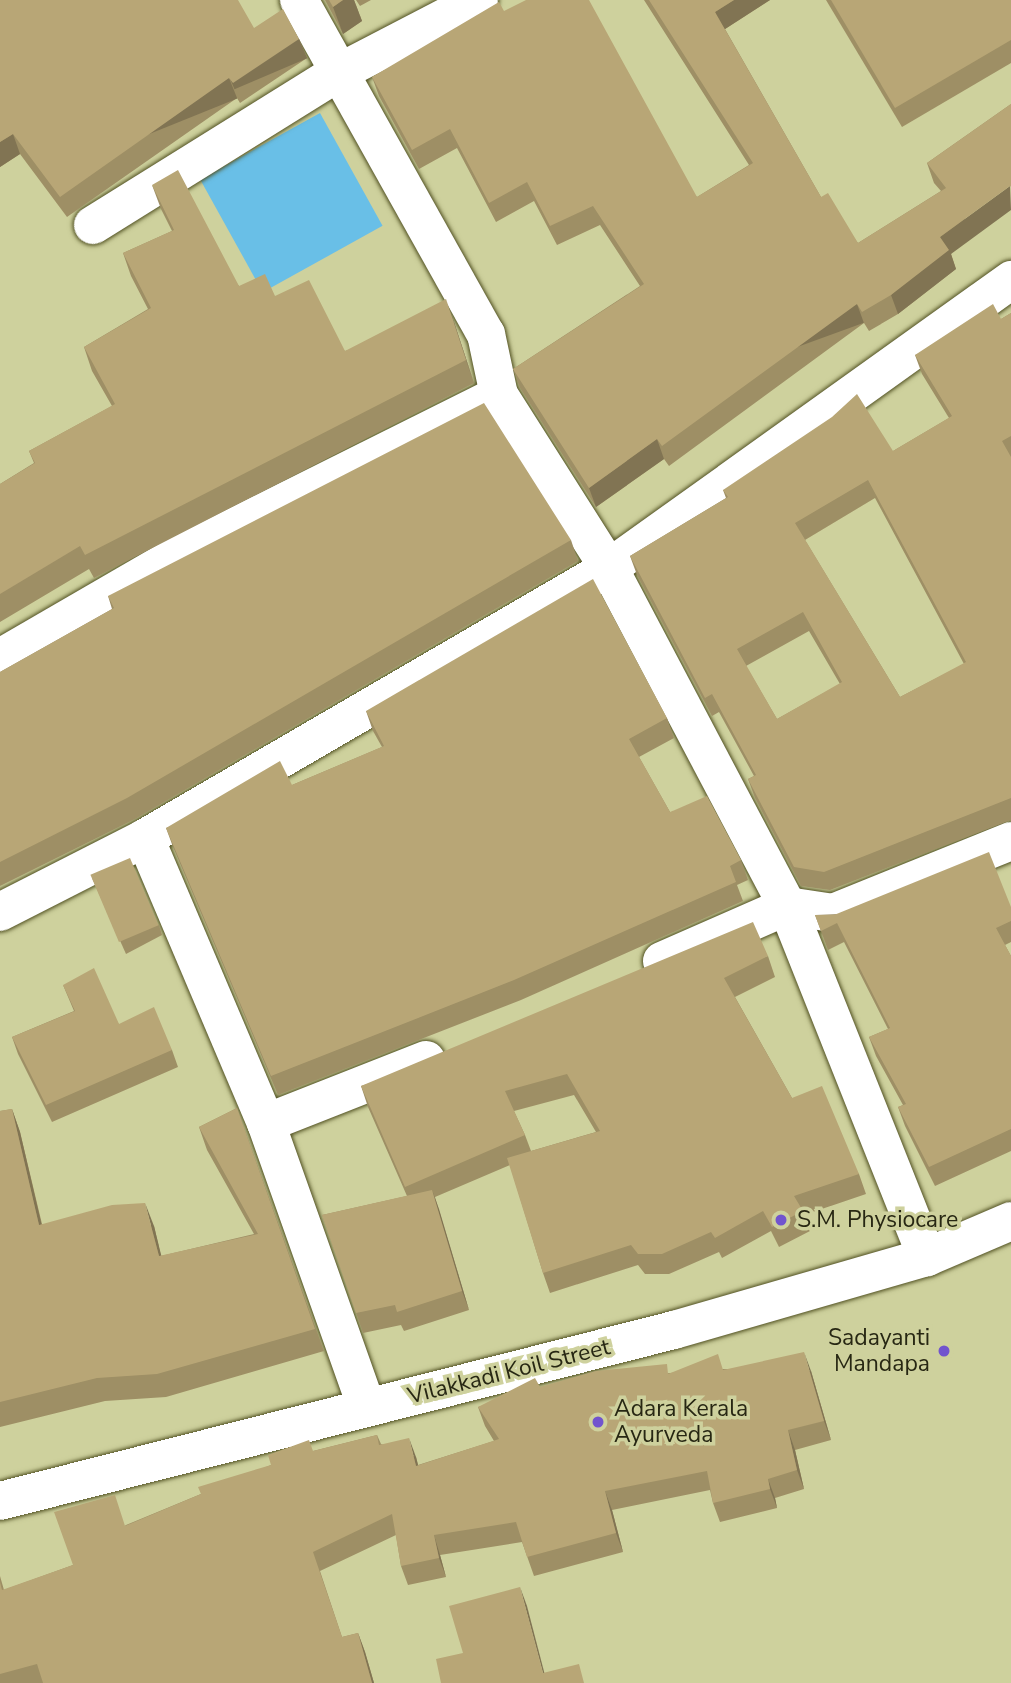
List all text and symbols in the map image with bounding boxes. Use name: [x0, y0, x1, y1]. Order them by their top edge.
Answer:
place label: S.M. Physiocare: [797, 1206, 958, 1234]
marker: S.M. Physiocare: [771, 1210, 791, 1230]
place label: Sadayanti Mandapa: [828, 1324, 930, 1378]
street label: Vilakkadi Koil Street: [405, 1333, 613, 1411]
marker: Sadayanti Mandapa: [936, 1343, 952, 1359]
place label: Adara Kerala Ayurveda: [614, 1395, 748, 1449]
marker: Adara Kerala Ayurveda: [588, 1412, 608, 1432]

